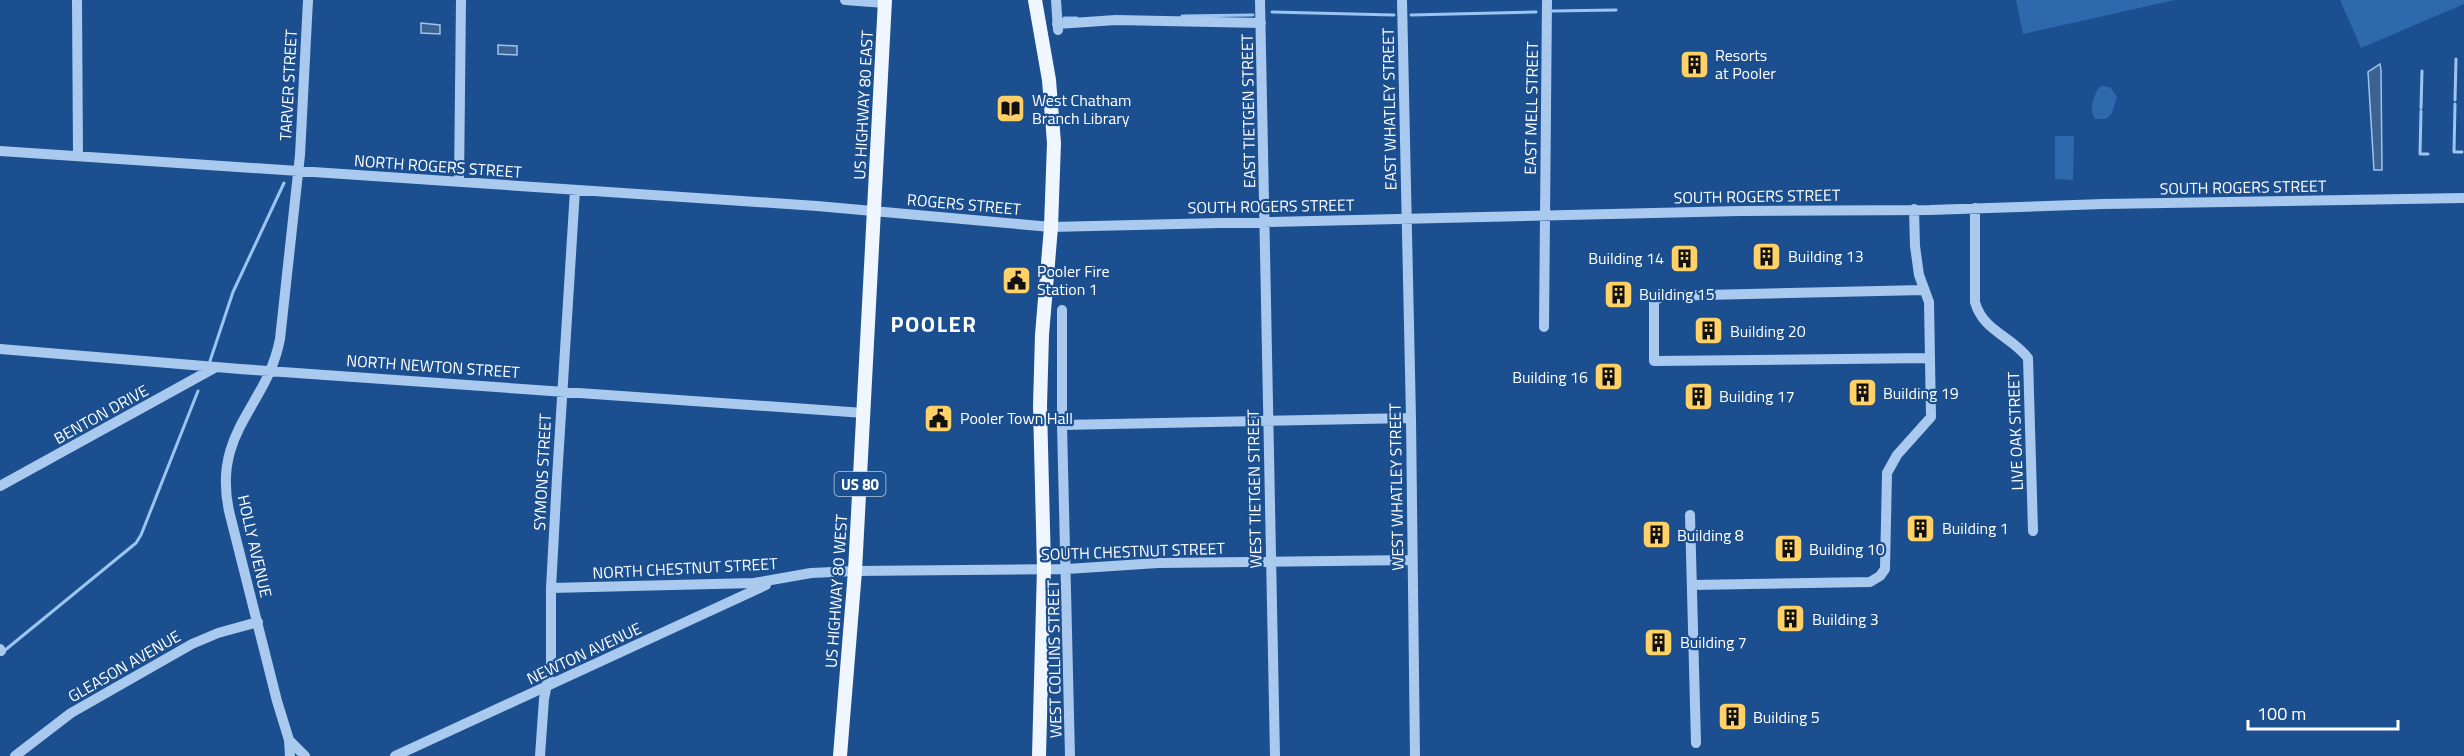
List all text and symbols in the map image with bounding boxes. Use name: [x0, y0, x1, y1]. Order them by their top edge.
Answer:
street label: EAST WHATLEY STREET: [1376, 27, 1402, 191]
street label: TARVER STREET: [273, 28, 303, 141]
street label: US HIGHWAY 80 EAST: [847, 29, 879, 180]
street label: EAST TIETGEN STREET: [1235, 33, 1261, 188]
street label: EAST MELL STREET: [1518, 41, 1544, 175]
place label: Resorts at Pooler: [1715, 43, 1776, 85]
building icon: Resorts at Pooler: [1678, 48, 1710, 80]
place label: West Chatham Branch Library: [1032, 88, 1131, 130]
library icon: West Chatham Branch Library: [995, 93, 1027, 125]
street label: NORTH ROGERS STREET: [353, 148, 523, 184]
street label: SOUTH ROGERS STREET: [2160, 174, 2327, 200]
street label: SOUTH ROGERS STREET: [1674, 183, 1841, 209]
street label: ROGERS STREET: [906, 187, 1023, 221]
street label: SOUTH ROGERS STREET: [1188, 193, 1355, 219]
building icon: Building 13: [1751, 240, 1783, 272]
building icon: Building 14: [1669, 242, 1701, 274]
place label: Building 13: [1788, 244, 1864, 268]
place label: Building 14: [1588, 246, 1664, 270]
place label: Pooler Fire Station 1: [1037, 259, 1110, 301]
public building icon: Pooler Fire Station 1: [1000, 264, 1032, 296]
building icon: Building 15: [1602, 278, 1634, 310]
place label: Building 15: [1639, 282, 1715, 306]
district label: POOLER: [891, 307, 977, 341]
building icon: Building 20: [1693, 315, 1725, 347]
place label: Building 20: [1730, 319, 1806, 343]
street label: NORTH NEWTON STREET: [346, 348, 521, 384]
building icon: Building 16: [1593, 361, 1625, 393]
place label: Building 16: [1512, 365, 1588, 389]
street label: LIVE OAK STREET: [2001, 371, 2029, 491]
building icon: Building 19: [1846, 377, 1878, 409]
street label: BENTON DRIVE: [49, 378, 153, 450]
building icon: Building 17: [1682, 380, 1714, 412]
place label: Building 19: [1883, 381, 1959, 405]
place label: Building 17: [1719, 384, 1795, 408]
public building icon: Pooler Town Hall: [923, 402, 955, 434]
street label: WEST WHATLEY STREET: [1383, 402, 1409, 571]
place label: Pooler Town Hall: [960, 406, 1073, 430]
street label: WEST TIETGEN STREET: [1241, 409, 1267, 569]
street label: SYMONS STREET: [527, 412, 557, 531]
road number: US 80: [834, 472, 886, 496]
street label: HOLLY AVENUE: [232, 492, 278, 600]
building icon: Building 1: [1905, 512, 1937, 544]
street label: US HIGHWAY 80 WEST: [819, 513, 853, 669]
place label: Building 1: [1942, 516, 2009, 540]
building icon: Building 8: [1640, 519, 1672, 551]
place label: Building 8: [1677, 523, 1744, 547]
building icon: Building 10: [1772, 533, 1804, 565]
street label: SOUTH CHESTNUT STREET: [1041, 536, 1226, 566]
place label: Building 10: [1809, 537, 1885, 561]
street label: NORTH CHESTNUT STREET: [592, 551, 779, 585]
street label: WEST COLLINS STREET: [1041, 579, 1067, 738]
building icon: Building 3: [1775, 603, 1807, 635]
place label: Building 3: [1812, 607, 1879, 631]
street label: NEWTON AVENUE: [523, 616, 645, 690]
street label: GLEASON AVENUE: [63, 624, 185, 708]
building icon: Building 7: [1643, 626, 1675, 658]
place label: Building 7: [1680, 630, 1747, 654]
scale bar: [2248, 693, 2398, 731]
text: 100 m: [2257, 700, 2306, 727]
building icon: Building 5: [1716, 701, 1748, 733]
place label: Building 5: [1753, 705, 1820, 729]

